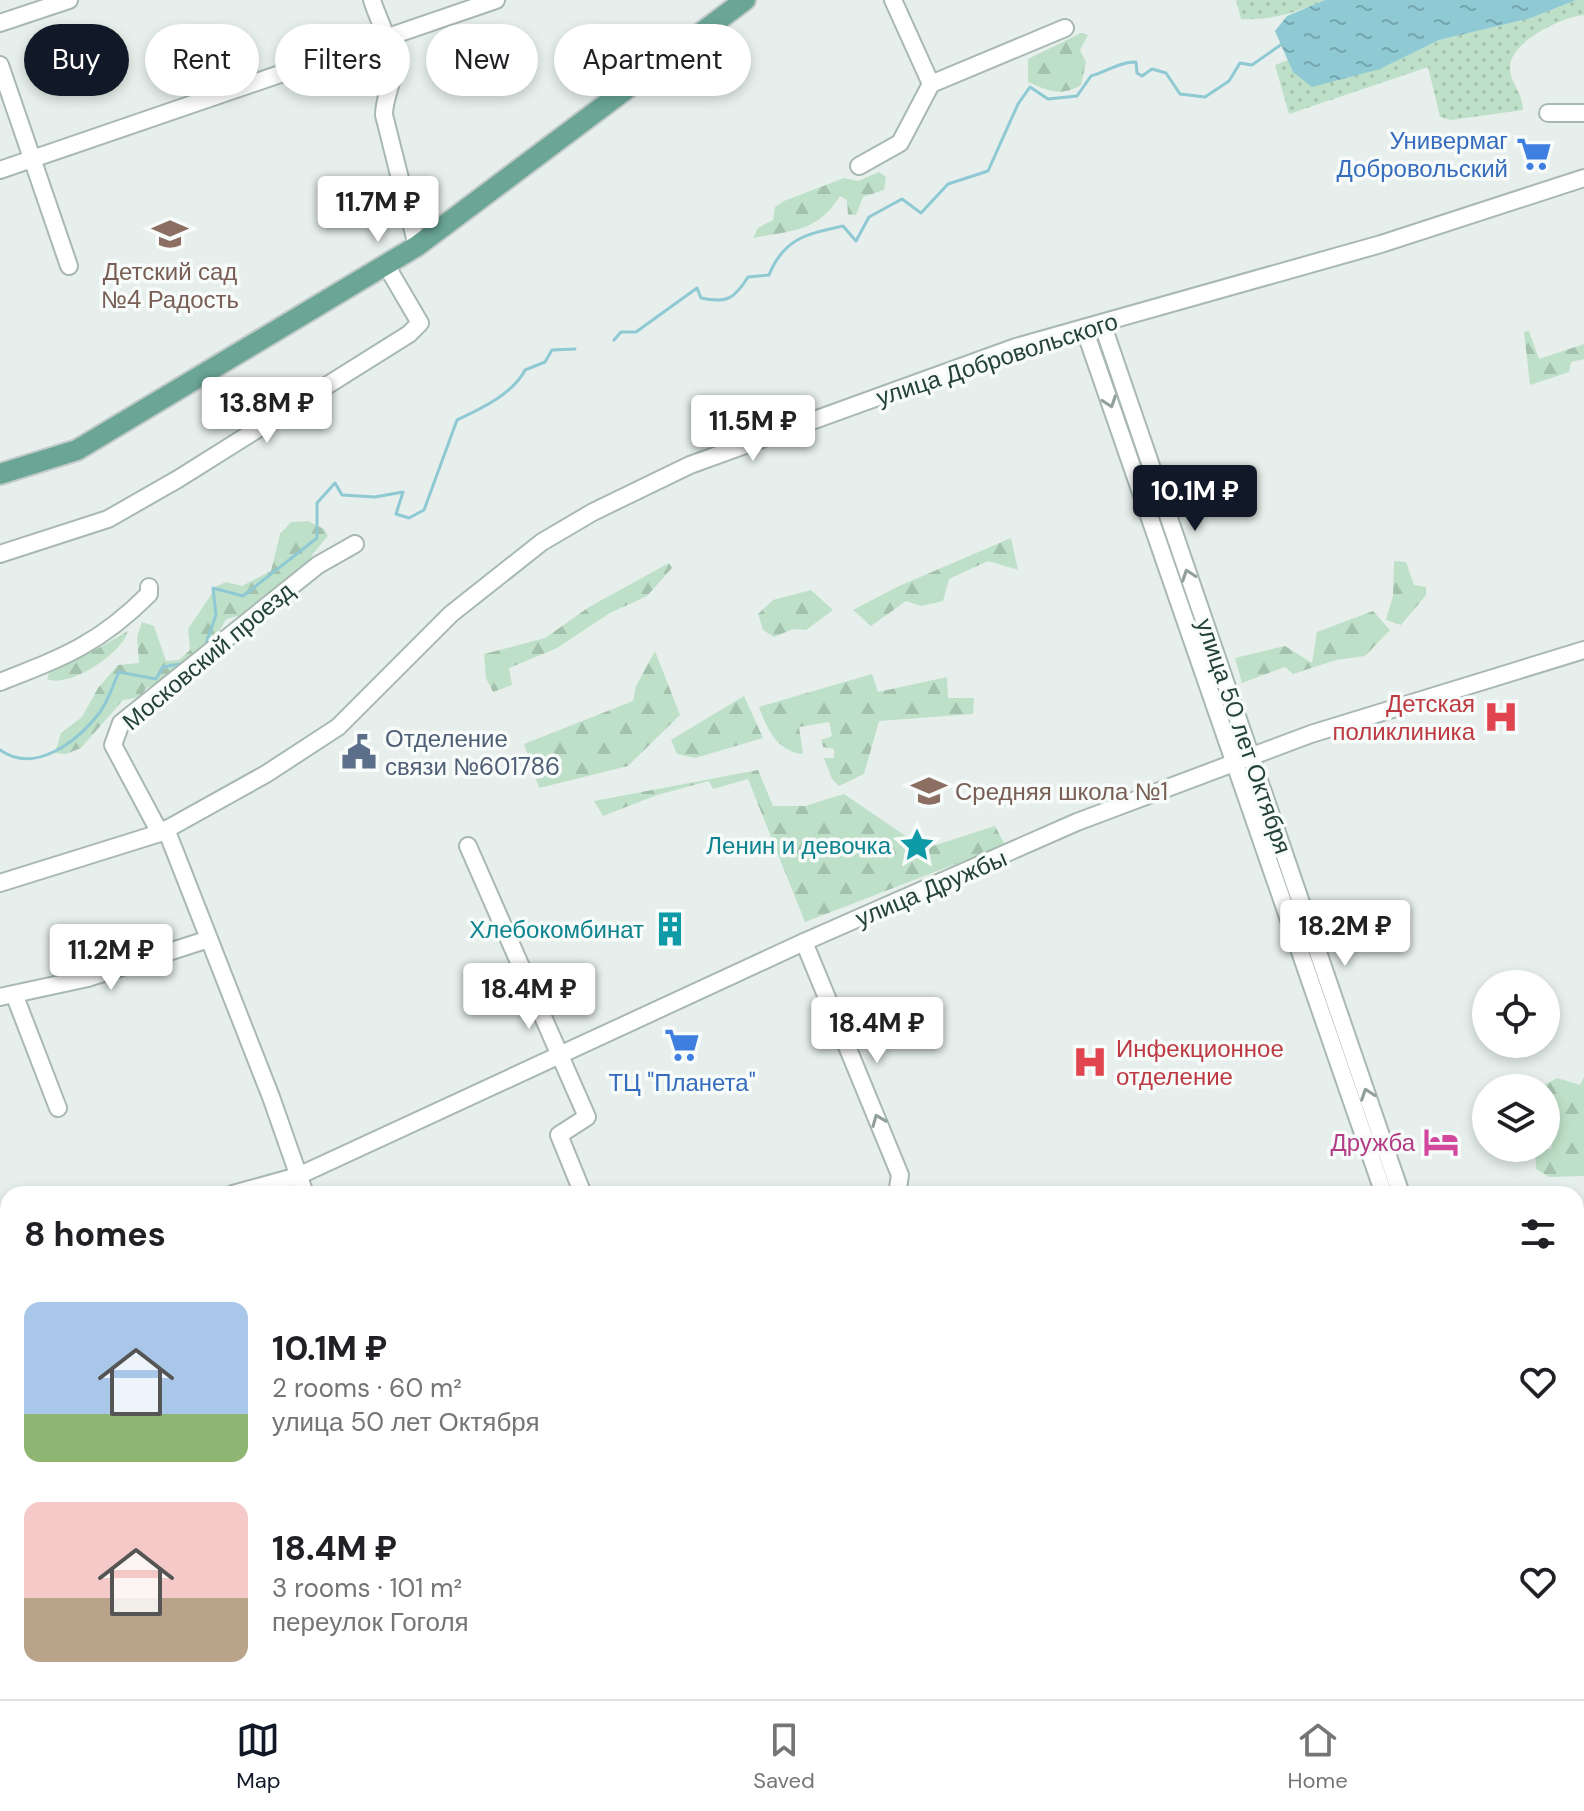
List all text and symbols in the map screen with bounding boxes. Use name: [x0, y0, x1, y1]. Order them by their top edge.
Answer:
chip: Buy: [24, 24, 129, 96]
chip: Rent: [145, 24, 259, 96]
chip: Filters: [275, 24, 410, 96]
chip: New: [426, 24, 538, 96]
chip: Apartment: [554, 24, 751, 96]
place label: Универмаг Добровольский: [1337, 125, 1508, 184]
supermarket icon: Универмаг Добровольский: [1515, 135, 1553, 173]
pin: 11.7M ₽: [304, 176, 452, 244]
text: 11.7M ₽: [336, 185, 420, 219]
school or university icon: Детский сад №4 Радость: [151, 215, 189, 253]
place label: Детский сад №4 Радость: [101, 256, 239, 315]
street label: улица Добровольского: [872, 305, 1122, 413]
pin: 13.8M ₽: [193, 377, 341, 445]
text: 13.8M ₽: [220, 386, 314, 420]
one-way arrow: [1100, 394, 1116, 408]
pin: 11.5M ₽: [679, 395, 827, 463]
text: 11.5M ₽: [709, 404, 797, 438]
pin: 10.1M ₽: [1121, 465, 1269, 533]
text: 10.1M ₽: [1151, 474, 1239, 508]
one-way arrow: [1182, 569, 1198, 583]
street label: Московский проезд: [116, 575, 300, 737]
street label: улица 50 лет Октября: [1189, 614, 1299, 858]
place label: Детская поликлиника: [1333, 688, 1476, 747]
hospital icon: Детская поликлиника: [1482, 698, 1520, 736]
place label: Отделение связи №601786: [385, 723, 560, 782]
public building icon: Отделение связи №601786: [340, 733, 378, 771]
school or university icon: Средняя школа №1: [910, 772, 948, 810]
place label: Средняя школа №1: [955, 776, 1168, 807]
place icon: Ленин и девочка: [898, 826, 936, 864]
place label: Ленин и девочка: [706, 830, 892, 861]
street label: улица Дружбы: [851, 842, 1011, 934]
pin: 18.2M ₽: [1271, 900, 1419, 968]
text: 18.2M ₽: [1298, 909, 1392, 943]
building icon: Хлебокомбинат: [651, 910, 689, 948]
place label: Хлебокомбинат: [469, 914, 644, 945]
pin: 11.2M ₽: [37, 924, 185, 992]
text: 11.2M ₽: [68, 933, 154, 967]
pin: 18.4M ₽: [455, 963, 603, 1031]
map controls: [1472, 970, 1560, 1162]
button: locate: [1472, 970, 1560, 1058]
text: 18.4M ₽: [481, 972, 577, 1006]
pin: 18.4M ₽: [803, 997, 951, 1065]
text: 18.4M ₽: [829, 1006, 925, 1040]
supermarket icon: ТЦ "Планета": [663, 1026, 701, 1064]
place label: Инфекционное отделение: [1116, 1033, 1284, 1092]
hospital icon: Инфекционное отделение: [1071, 1043, 1109, 1081]
place label: ТЦ "Планета": [608, 1067, 756, 1098]
button: layers: [1472, 1074, 1560, 1162]
one-way arrow: [1360, 1087, 1376, 1101]
one-way arrow: [871, 1114, 888, 1128]
hotel icon: Дружба: [1422, 1123, 1460, 1161]
place label: Дружба: [1331, 1127, 1416, 1158]
text: 8 homes: [24, 1212, 166, 1257]
icon: filters: [1516, 1212, 1560, 1256]
text: 10.1M ₽: [272, 1326, 387, 1371]
icon: home: [88, 1334, 184, 1430]
icon: heart: [1516, 1360, 1560, 1404]
text: 2 rooms · 60 m²: [272, 1371, 462, 1405]
text: улица 50 лет Октября: [272, 1405, 540, 1439]
text: 18.4M ₽: [272, 1526, 397, 1571]
icon: home: [88, 1534, 184, 1630]
icon: heart: [1516, 1560, 1560, 1604]
text: 3 rooms · 101 m²: [272, 1571, 462, 1605]
text: переулок Гоголя: [272, 1605, 469, 1639]
tab: Map: [236, 1718, 281, 1795]
tab: Saved: [753, 1718, 815, 1795]
tab: Home: [1288, 1718, 1348, 1795]

